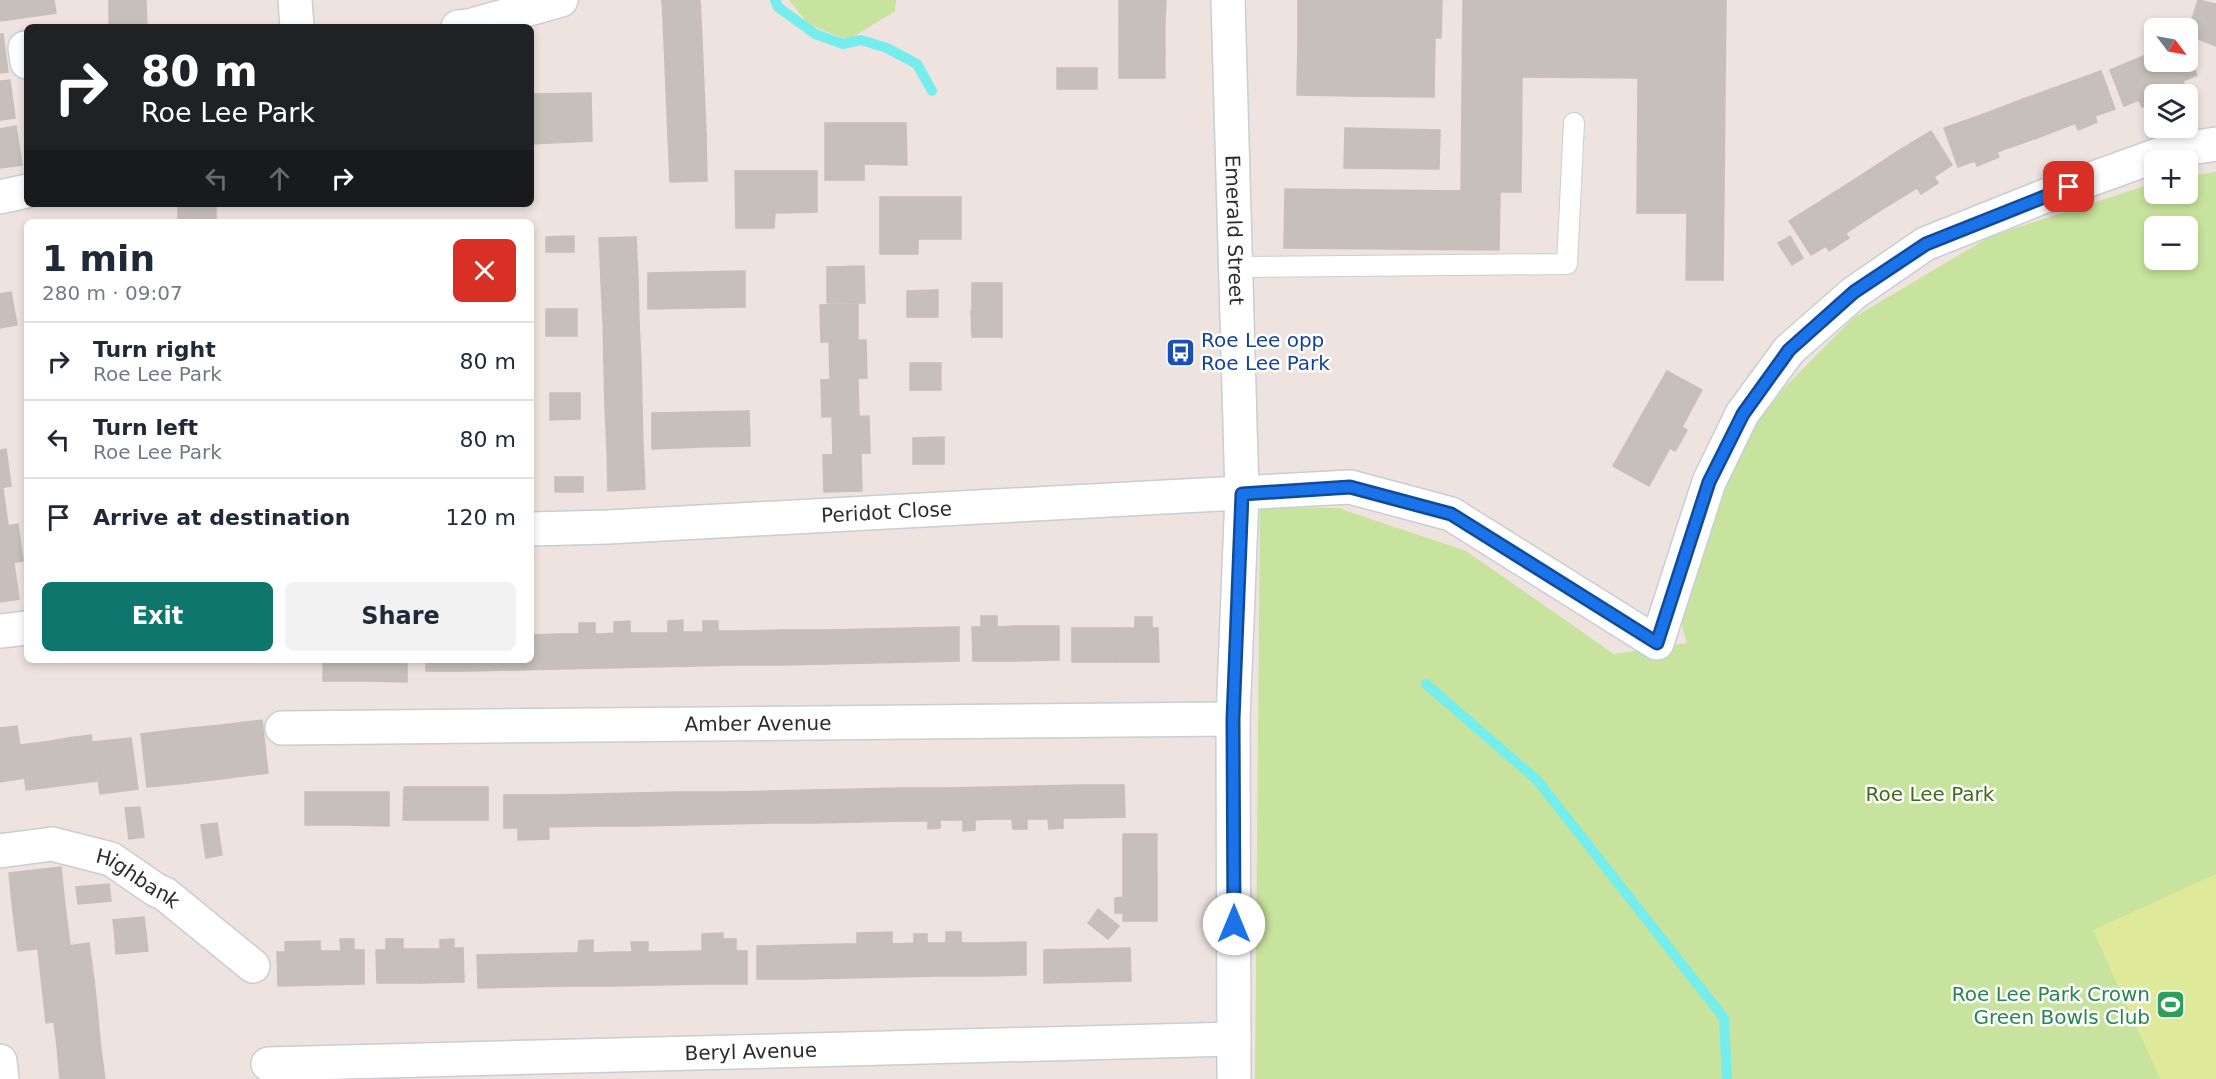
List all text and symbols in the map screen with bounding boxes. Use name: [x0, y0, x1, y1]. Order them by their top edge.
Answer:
north arrow: [2144, 18, 2198, 72]
map controls: [2144, 18, 2198, 270]
text: 80 m: [141, 47, 258, 96]
icon: right: [42, 48, 120, 126]
button: layers: [2144, 84, 2198, 138]
text: Roe Lee Park: [141, 97, 315, 128]
button: +: [2144, 150, 2198, 204]
street label: Emerald Street: [1220, 154, 1249, 306]
pin: [2043, 161, 2094, 212]
icon: left: [200, 162, 233, 195]
icon: ahead: [263, 162, 296, 195]
icon: right: [326, 162, 359, 195]
icon: arrive: [2052, 170, 2085, 203]
button: −: [2144, 216, 2198, 270]
text: 1 min: [42, 238, 155, 279]
button: close: [453, 239, 516, 302]
text: 280 m · 09:07: [42, 281, 183, 305]
place label: Roe Lee opp Roe Lee Park: [1201, 328, 1330, 375]
bus stop icon: Roe Lee opp Roe Lee Park: [1164, 336, 1196, 368]
text: Turn right: [93, 337, 216, 362]
icon: right: [42, 345, 75, 378]
text: 80 m: [460, 349, 516, 374]
text: Roe Lee Park: [93, 362, 222, 386]
text: Turn left: [93, 415, 198, 440]
icon: left: [42, 423, 75, 456]
text: 80 m: [460, 427, 516, 452]
text: Roe Lee Park: [93, 440, 222, 464]
street label: Peridot Close: [820, 496, 953, 527]
icon: arrive: [42, 501, 75, 534]
text: Arrive at destination: [93, 505, 350, 530]
text: 120 m: [446, 505, 516, 530]
button: Exit: [42, 582, 273, 651]
button: Share: [285, 582, 516, 651]
street label: Amber Avenue: [684, 711, 832, 736]
park label: Roe Lee Park: [1866, 782, 1995, 806]
street label: Highbank: [94, 844, 185, 914]
position arrow: [1202, 892, 1266, 956]
place label: Roe Lee Park Crown Green Bowls Club: [1952, 982, 2150, 1029]
sports icon: Roe Lee Park Crown Green Bowls Club: [2155, 989, 2187, 1021]
street label: Beryl Avenue: [684, 1038, 817, 1065]

